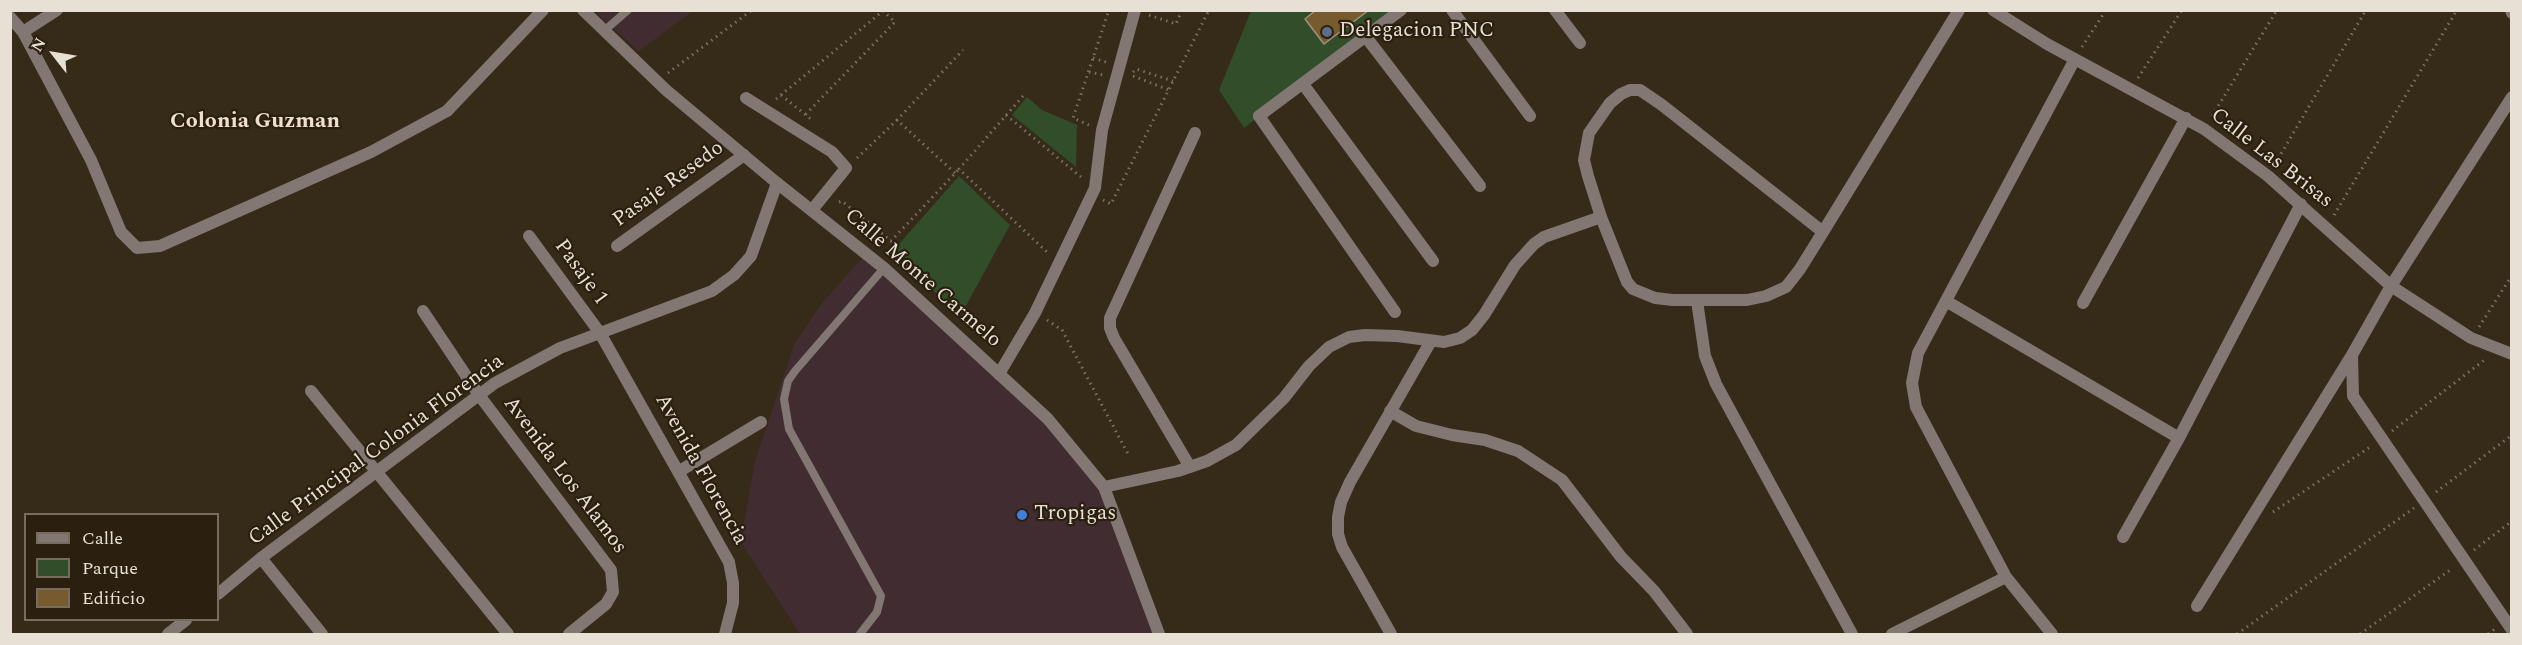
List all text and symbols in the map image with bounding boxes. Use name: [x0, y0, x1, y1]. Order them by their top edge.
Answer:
place label: Delegacion PNC: [1339, 19, 1494, 45]
north arrow: [24, 24, 84, 84]
marker: Delegacion PNC: [1320, 25, 1334, 39]
text: N: [25, 33, 52, 57]
street label: Calle Las Brisas: [2205, 103, 2337, 215]
district label: Colonia Guzman: [170, 110, 340, 136]
street label: Pasaje Resedo: [609, 136, 729, 234]
street label: Calle Monte Carmelo: [839, 204, 1005, 354]
street label: Pasaje 1: [548, 235, 612, 311]
street label: Calle Principal Colonia Florencia: [244, 350, 510, 552]
street label: Avenida Florencia: [648, 390, 752, 550]
street label: Avenida Los Alamos: [497, 392, 631, 560]
place label: Tropigas: [1034, 502, 1116, 528]
marker: Tropigas: [1015, 508, 1029, 522]
legend: [24, 513, 219, 621]
text: Calle: [82, 525, 123, 552]
text: Parque: [82, 555, 138, 582]
text: Edificio: [82, 585, 145, 612]

